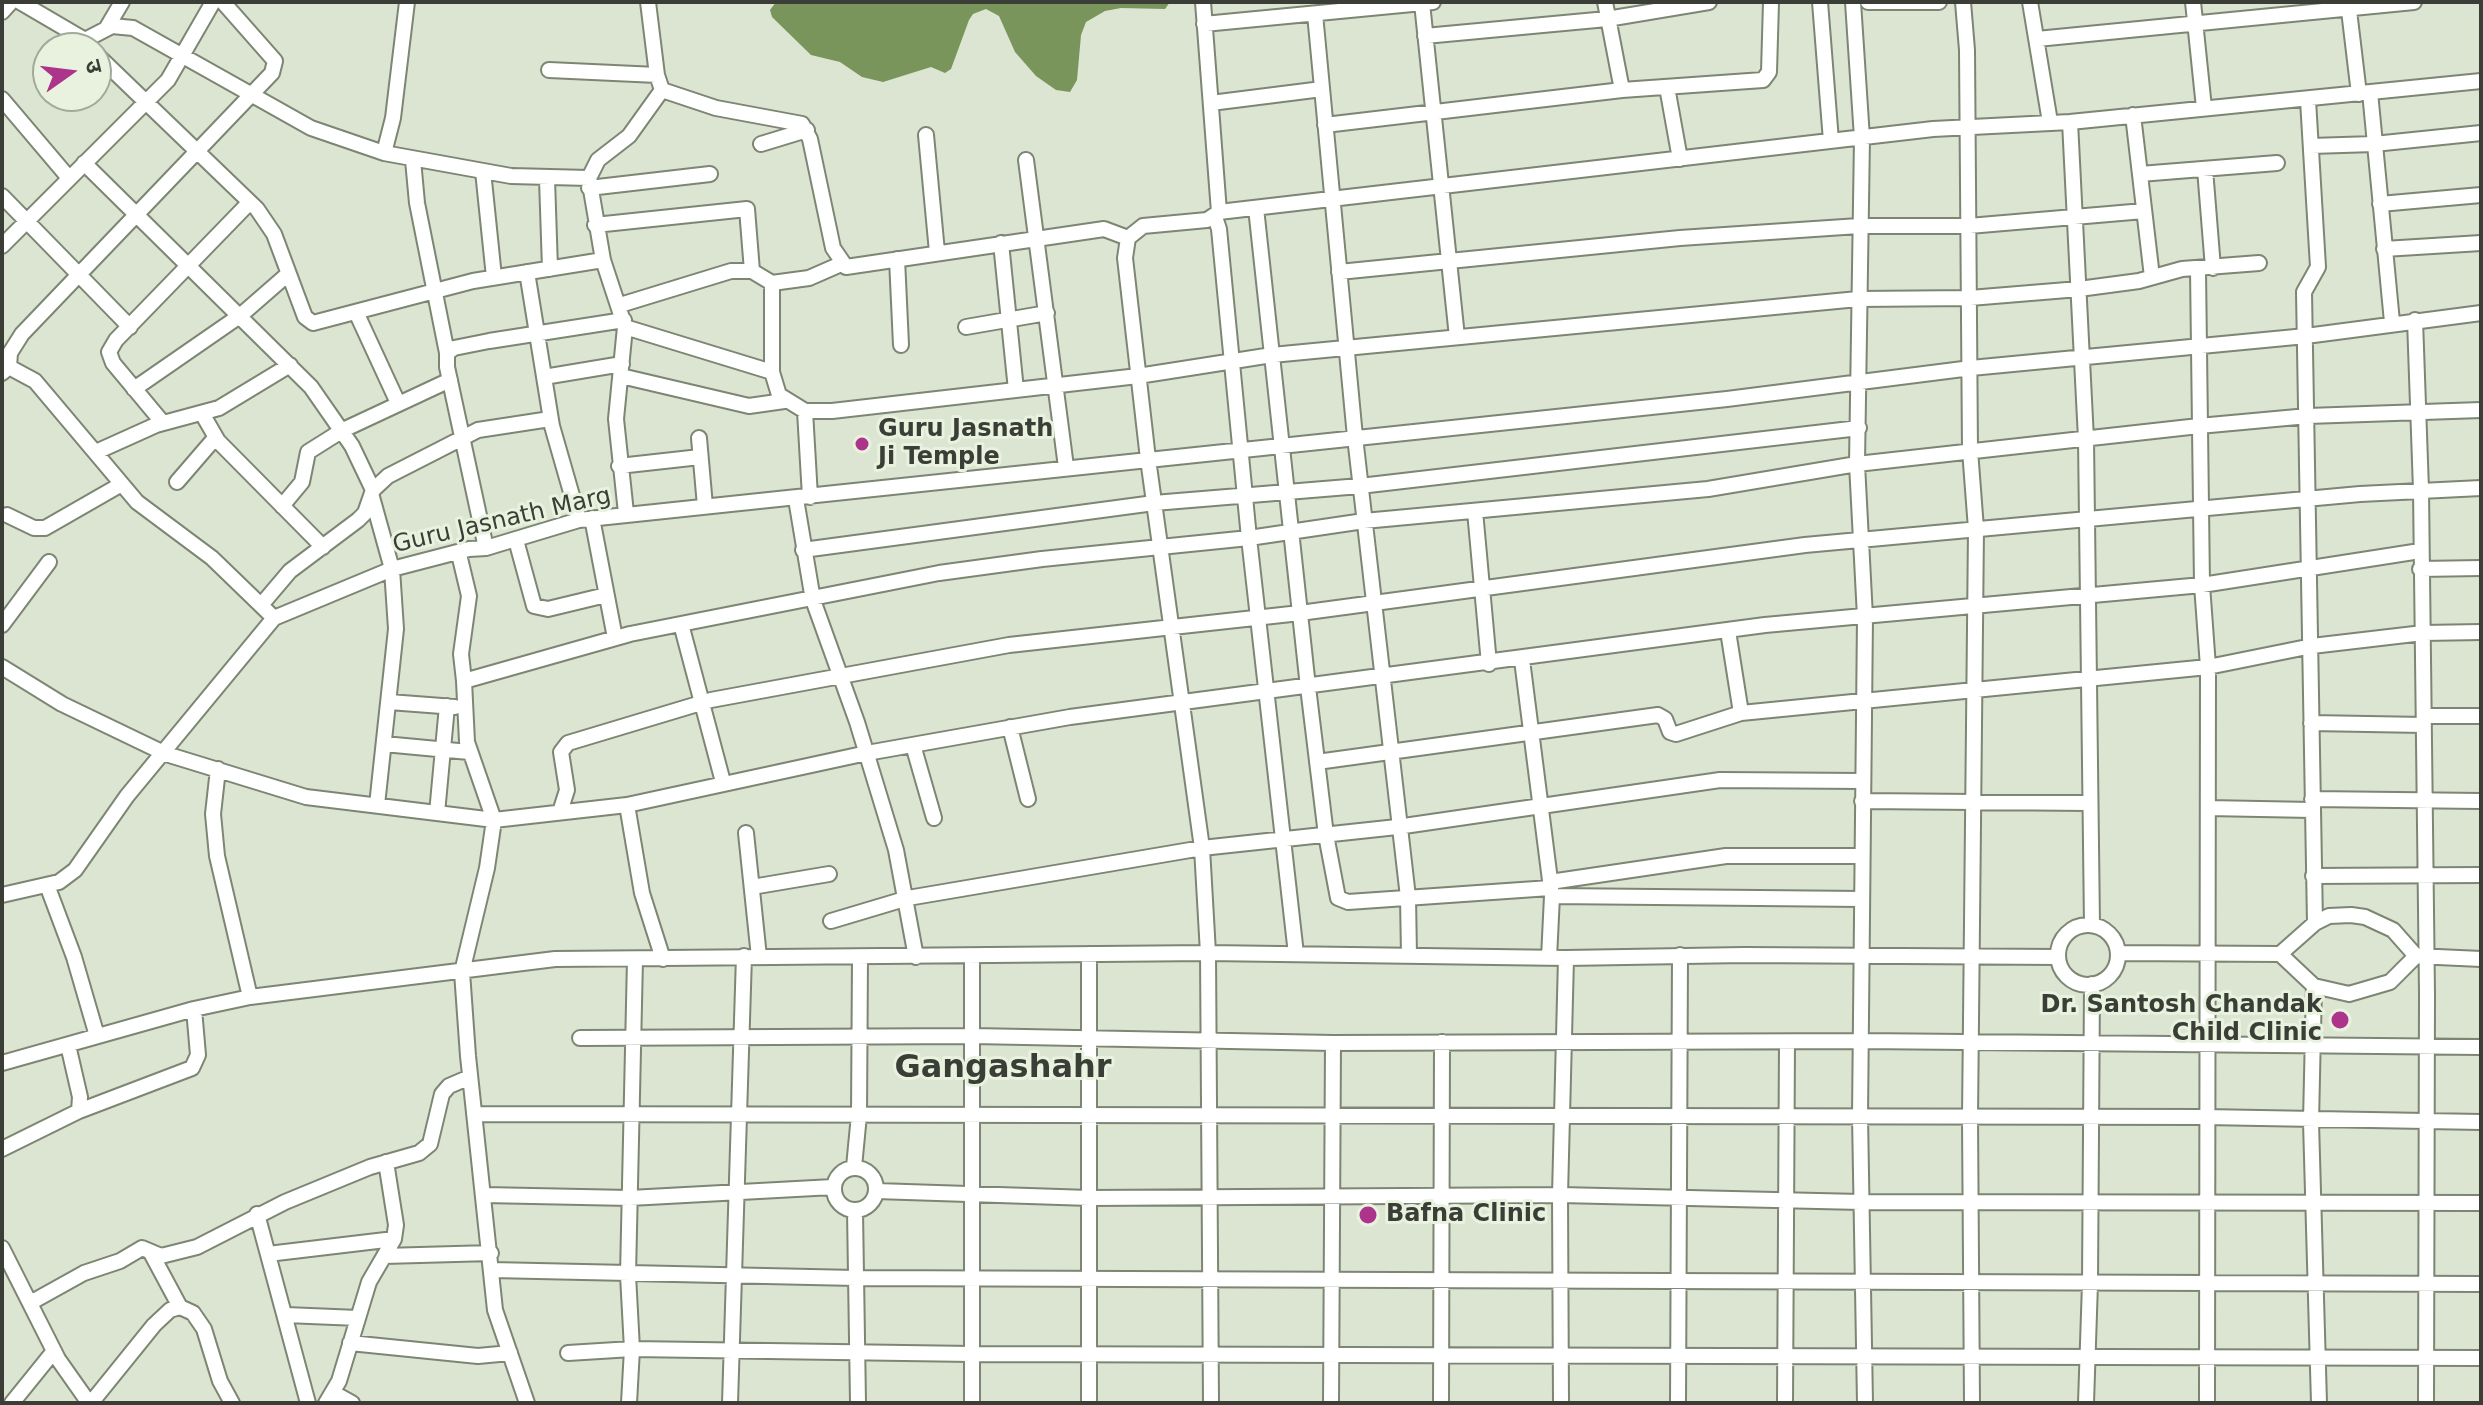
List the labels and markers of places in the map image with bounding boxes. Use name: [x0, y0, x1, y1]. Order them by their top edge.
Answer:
place label: Guru Jasnath Ji Temple: [878, 416, 1053, 472]
marker: Guru Jasnath Ji Temple: [853, 435, 871, 453]
place label: Dr. Santosh Chandak Child Clinic: [2041, 992, 2322, 1048]
marker: Dr. Santosh Chandak Child Clinic: [2329, 1009, 2351, 1031]
place label: Bafna Clinic: [1386, 1201, 1546, 1229]
marker: Bafna Clinic: [1357, 1204, 1379, 1226]

